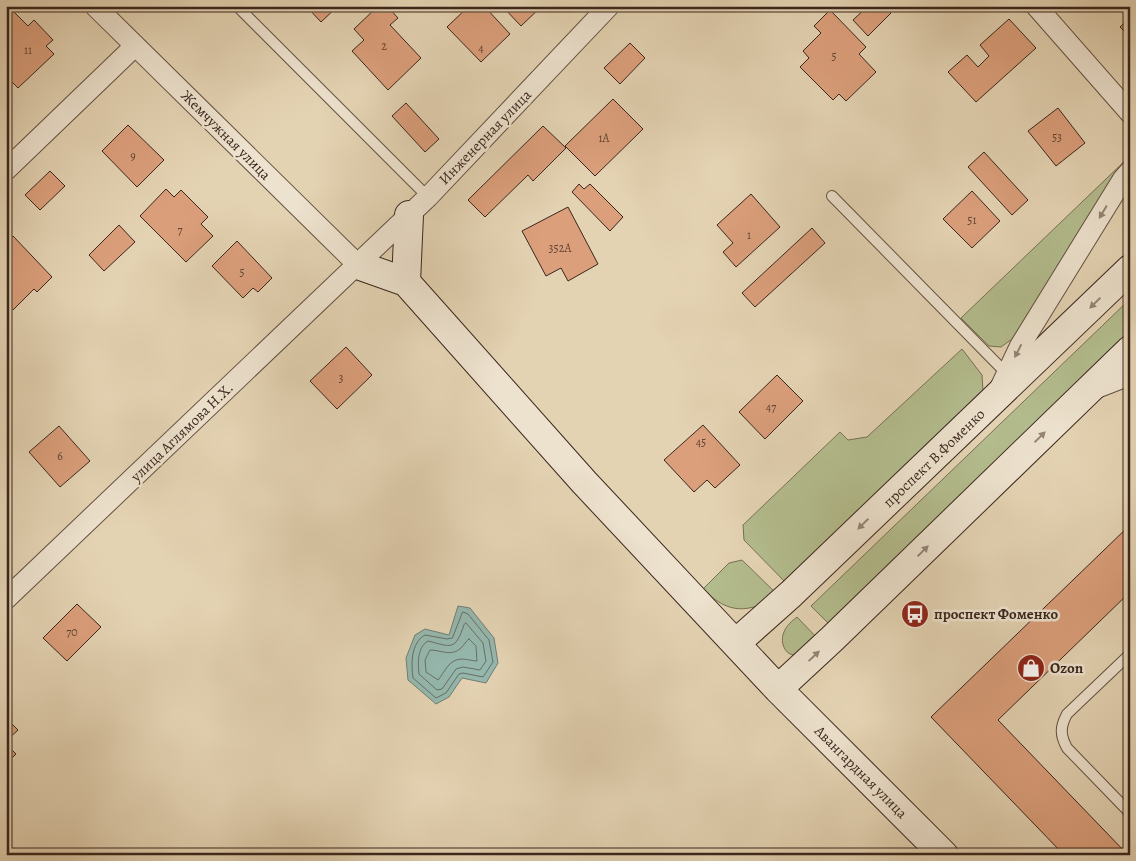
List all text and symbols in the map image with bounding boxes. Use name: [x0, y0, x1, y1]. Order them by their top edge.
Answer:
house number: 2: [381, 38, 387, 54]
house number: 4: [478, 40, 484, 56]
house number: 11: [24, 42, 32, 58]
house number: 5: [831, 48, 837, 64]
street label: Инженерная улица: [434, 85, 536, 189]
street label: Жемчужная улица: [177, 86, 275, 184]
house number: 53: [1052, 129, 1062, 145]
house number: 1А: [598, 130, 611, 146]
house number: 9: [130, 148, 136, 164]
one-way arrow: [1098, 205, 1107, 218]
house number: 51: [967, 212, 977, 228]
house number: 7: [177, 222, 183, 238]
house number: 1: [747, 227, 751, 243]
house number: 352А: [549, 240, 572, 256]
house number: 5: [239, 264, 245, 280]
one-way arrow: [1089, 297, 1101, 309]
one-way arrow: [1014, 343, 1022, 358]
house number: 3: [339, 370, 344, 386]
street label: улица Аглямова Н.Х.: [126, 378, 238, 487]
house number: 47: [766, 399, 777, 415]
street label: проспект В.Фоменко: [879, 404, 989, 512]
one-way arrow: [1033, 431, 1045, 443]
house number: 45: [696, 434, 706, 450]
house number: 6: [57, 448, 63, 464]
one-way arrow: [858, 518, 870, 530]
one-way arrow: [917, 545, 929, 557]
bus stop icon: проспект Фоменко: [900, 599, 930, 629]
place label: проспект Фоменко: [934, 604, 1058, 624]
house number: 70: [66, 624, 78, 640]
one-way arrow: [807, 650, 819, 662]
shop icon: Ozon: [1016, 653, 1046, 683]
place label: Ozon: [1050, 658, 1084, 678]
street label: Авангардная улица: [809, 720, 912, 823]

